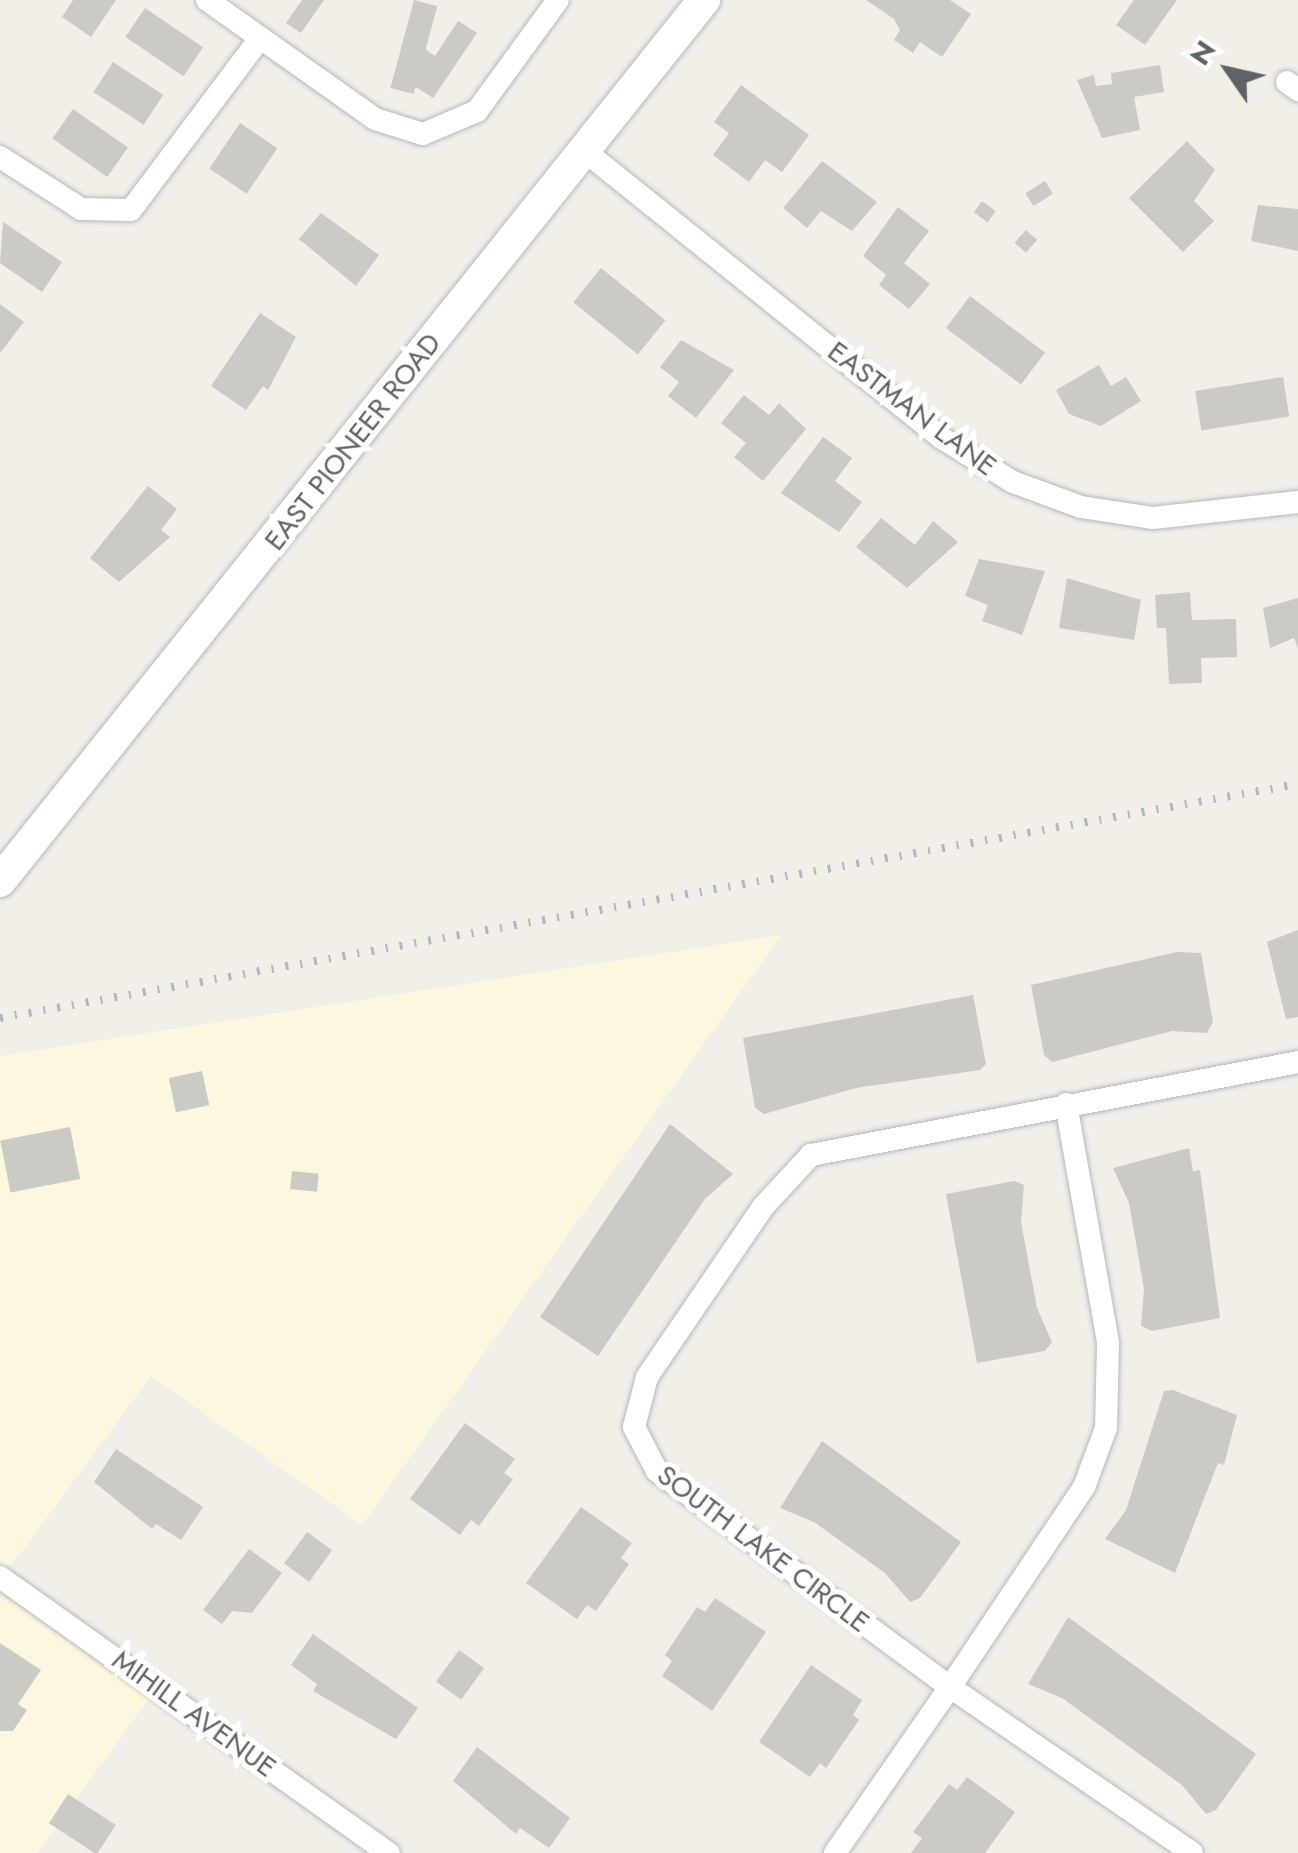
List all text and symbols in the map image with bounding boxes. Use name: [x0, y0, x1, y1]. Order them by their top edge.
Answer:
north arrow: [1178, 20, 1278, 120]
text: N: [1179, 32, 1226, 74]
street label: EAST PIONEER ROAD: [258, 327, 448, 557]
street label: EASTMAN LANE: [821, 335, 1003, 483]
street label: SOUTH LAKE CIRCLE: [650, 1458, 876, 1640]
street label: MIHILL AVENUE: [106, 1643, 282, 1785]

